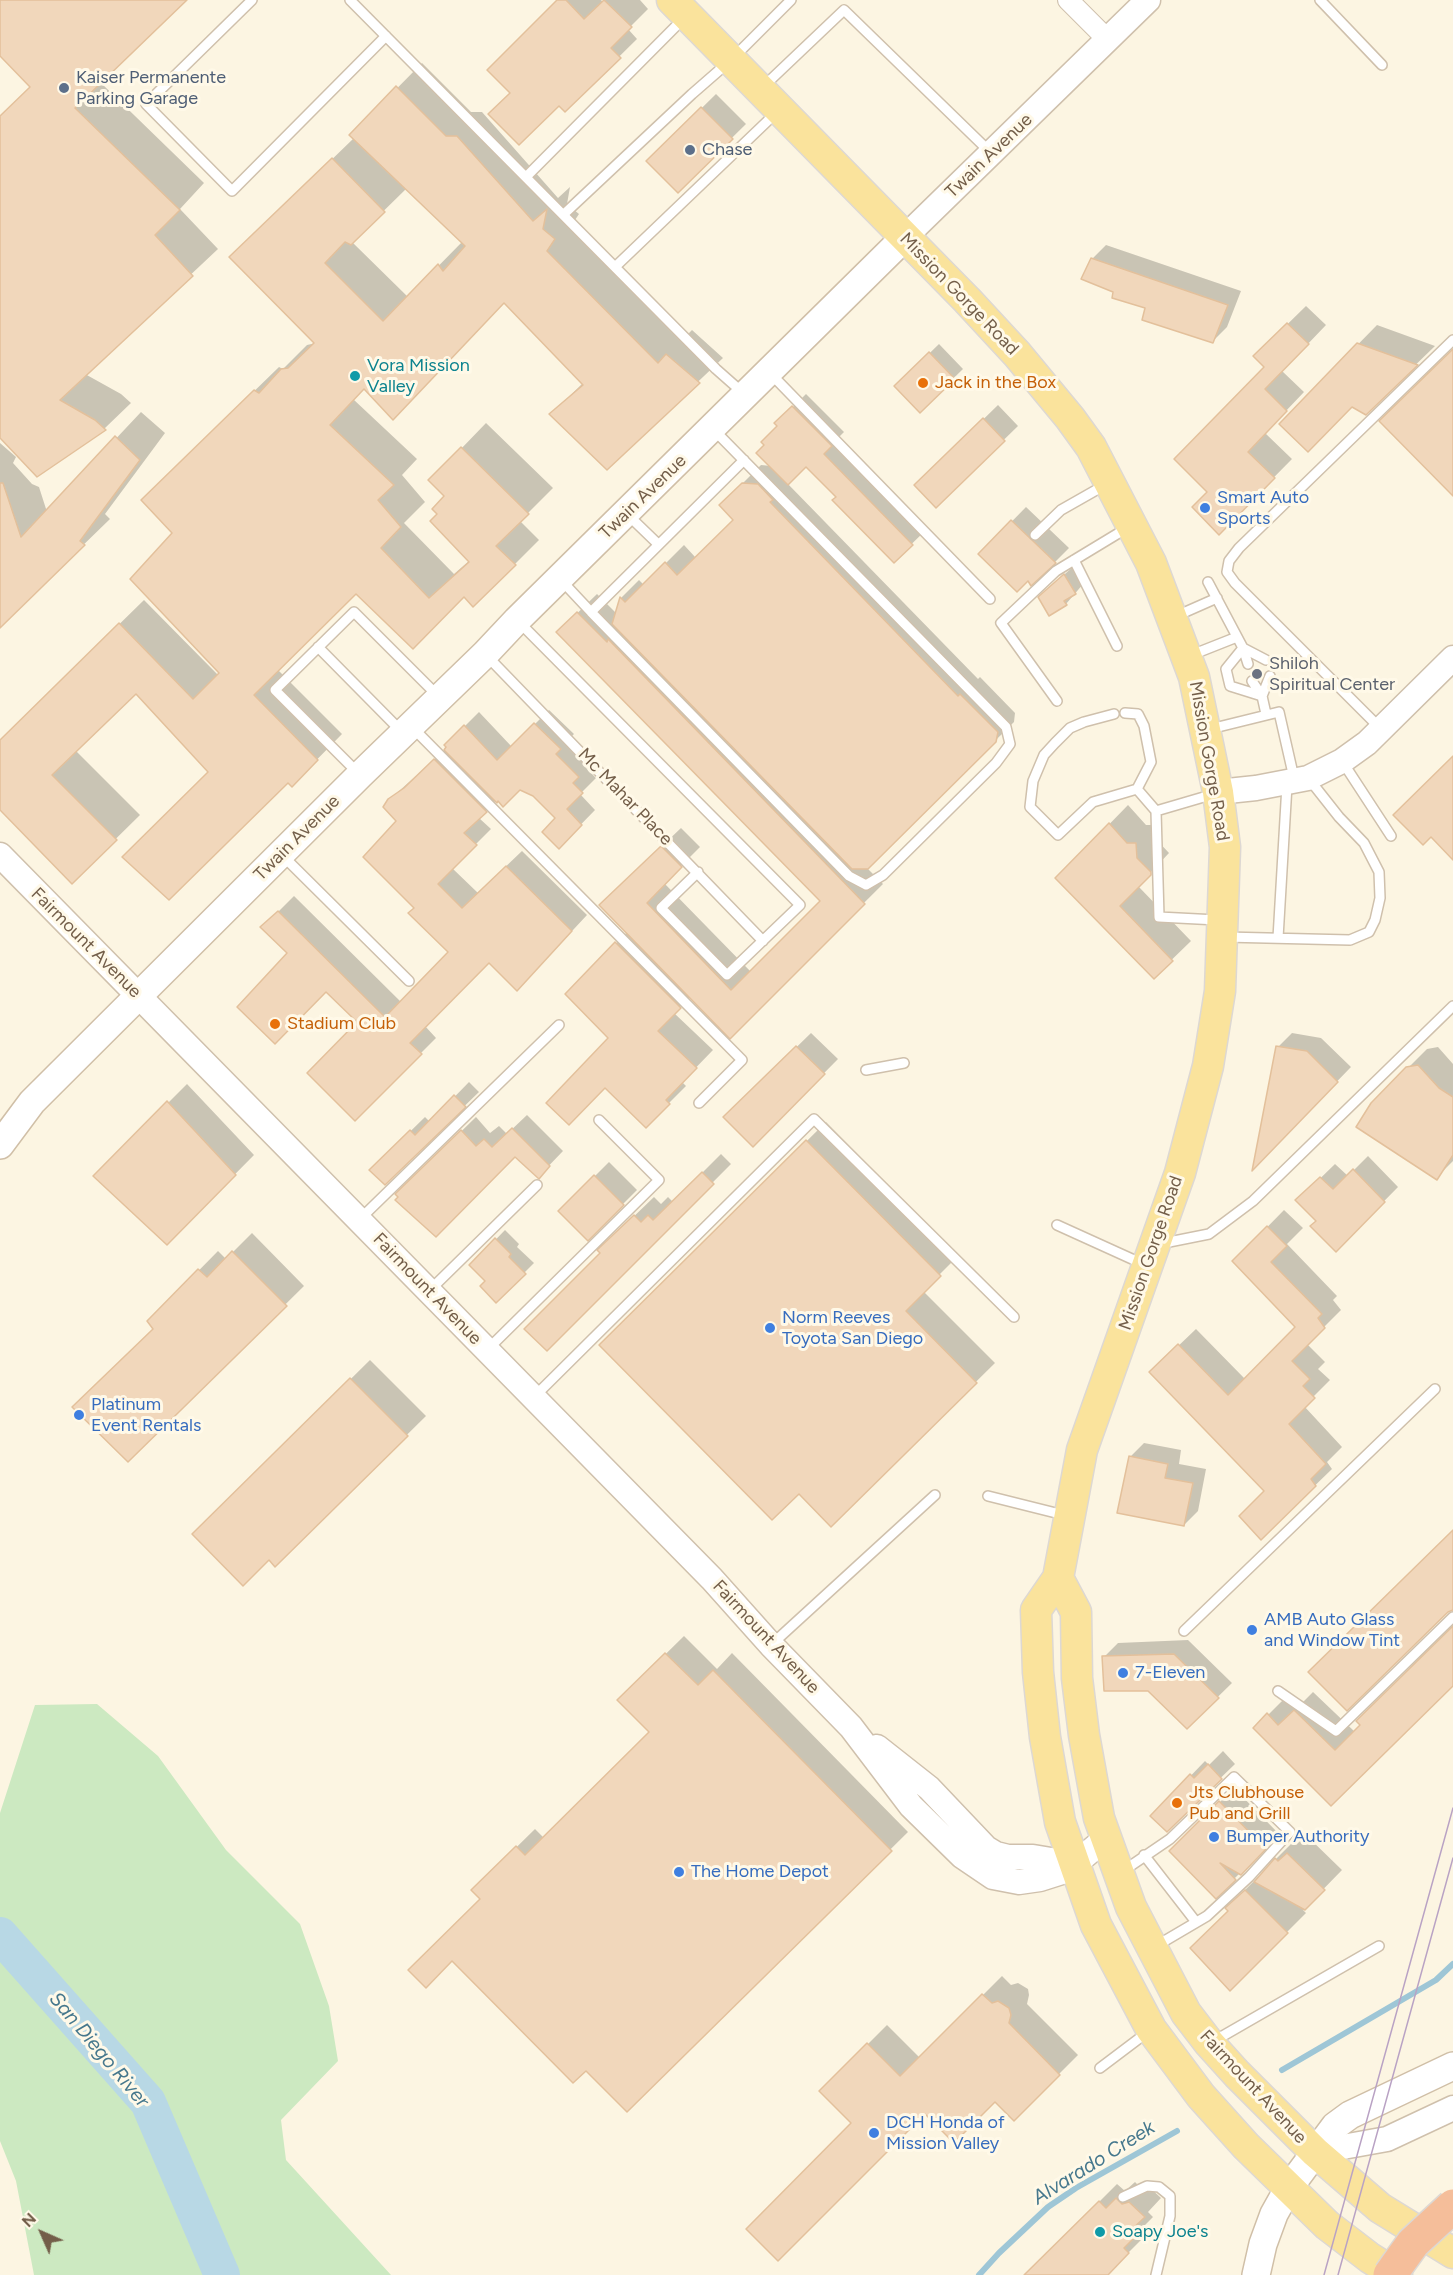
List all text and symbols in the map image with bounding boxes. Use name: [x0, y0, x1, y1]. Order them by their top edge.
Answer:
place label: Kaiser Permanente Parking Garage: [76, 67, 226, 110]
marker: Kaiser Permanente Parking Garage: [57, 81, 71, 95]
street label: Twain Avenue: [941, 109, 1037, 203]
place label: Chase: [702, 139, 752, 161]
marker: Chase: [683, 143, 697, 157]
street label: Mission Gorge Road: [895, 228, 1023, 360]
place label: Vora Mission Valley: [367, 355, 470, 398]
marker: Vora Mission Valley: [348, 369, 362, 383]
place label: Jack in the Box: [935, 372, 1056, 394]
marker: Jack in the Box: [916, 376, 930, 390]
street label: Twain Avenue: [595, 450, 691, 544]
place label: Smart Auto Sports: [1217, 487, 1309, 530]
marker: Smart Auto Sports: [1198, 501, 1212, 515]
place label: Shiloh Spiritual Center: [1269, 653, 1395, 696]
marker: Shiloh Spiritual Center: [1250, 667, 1264, 681]
street label: Mission Gorge Road: [1184, 679, 1234, 843]
street label: Mc Mahar Place: [573, 744, 677, 850]
street label: Twain Avenue: [250, 791, 344, 885]
street label: Fairmount Avenue: [26, 883, 146, 1003]
place label: Stadium Club: [287, 1013, 396, 1035]
marker: Stadium Club: [268, 1017, 282, 1031]
street label: Mission Gorge Road: [1114, 1173, 1188, 1333]
street label: Fairmount Avenue: [368, 1229, 486, 1349]
place label: Norm Reeves Toyota San Diego: [782, 1307, 923, 1350]
marker: Norm Reeves Toyota San Diego: [763, 1321, 777, 1335]
place label: Platinum Event Rentals: [91, 1394, 201, 1436]
marker: Platinum Event Rentals: [72, 1408, 86, 1422]
street label: Fairmount Avenue: [708, 1576, 824, 1698]
place label: AMB Auto Glass and Window Tint: [1264, 1609, 1400, 1652]
marker: AMB Auto Glass and Window Tint: [1245, 1623, 1259, 1637]
place label: 7-Eleven: [1135, 1662, 1205, 1684]
marker: 7-Eleven: [1116, 1666, 1130, 1680]
place label: Jts Clubhouse Pub and Grill: [1189, 1782, 1304, 1824]
marker: Jts Clubhouse Pub and Grill: [1170, 1796, 1184, 1810]
place label: Bumper Authority: [1226, 1826, 1369, 1848]
marker: Bumper Authority: [1207, 1830, 1221, 1844]
place label: The Home Depot: [691, 1861, 829, 1883]
marker: The Home Depot: [672, 1865, 686, 1879]
water label: San Diego River: [44, 1988, 154, 2112]
street label: Fairmount Avenue: [1195, 2026, 1311, 2148]
place label: DCH Honda of Mission Valley: [886, 2112, 1005, 2154]
water label: Alvarado Creek: [1028, 2116, 1160, 2210]
marker: DCH Honda of Mission Valley: [867, 2126, 881, 2140]
north arrow: [12, 2203, 72, 2263]
text: N: [18, 2209, 40, 2231]
place label: Soapy Joe's: [1112, 2221, 1209, 2243]
marker: Soapy Joe's: [1093, 2225, 1107, 2239]

